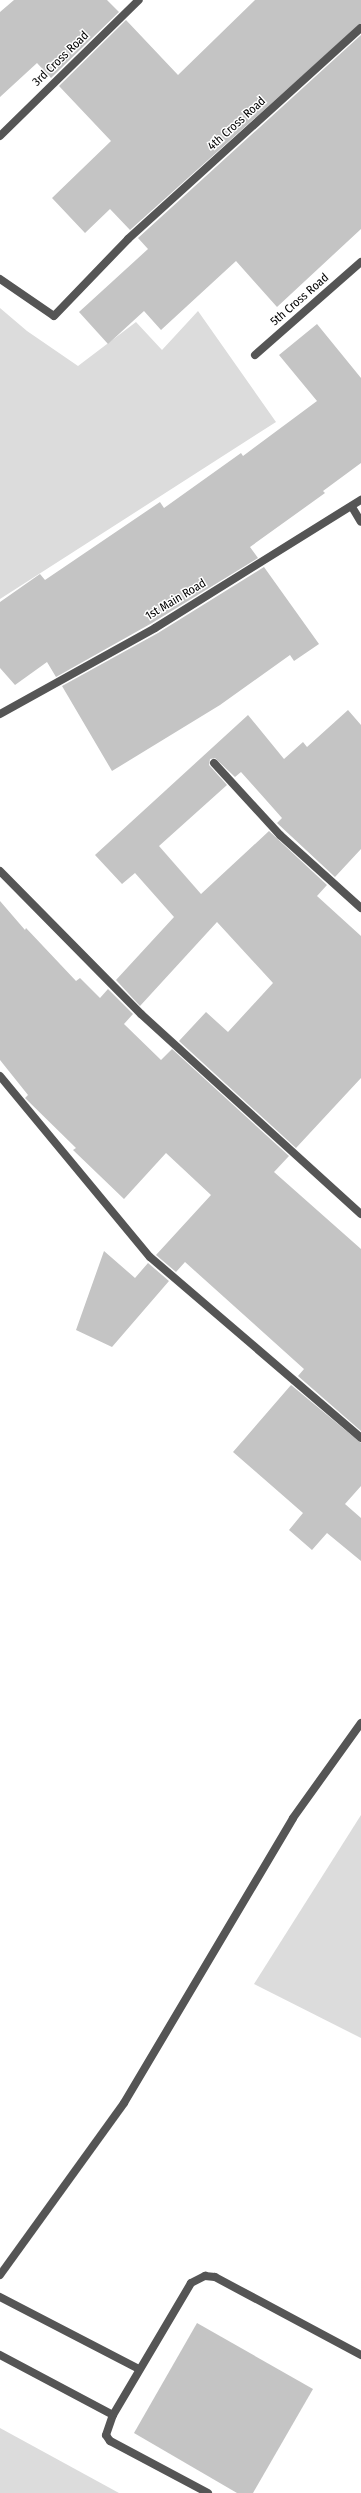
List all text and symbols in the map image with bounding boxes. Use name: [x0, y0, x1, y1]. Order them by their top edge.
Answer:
street label: 3rd Cross Road: [30, 29, 92, 89]
street label: 4th Cross Road: [205, 94, 269, 154]
street label: 5th Cross Road: [268, 271, 332, 329]
street label: 1st Main Road: [143, 576, 209, 624]

